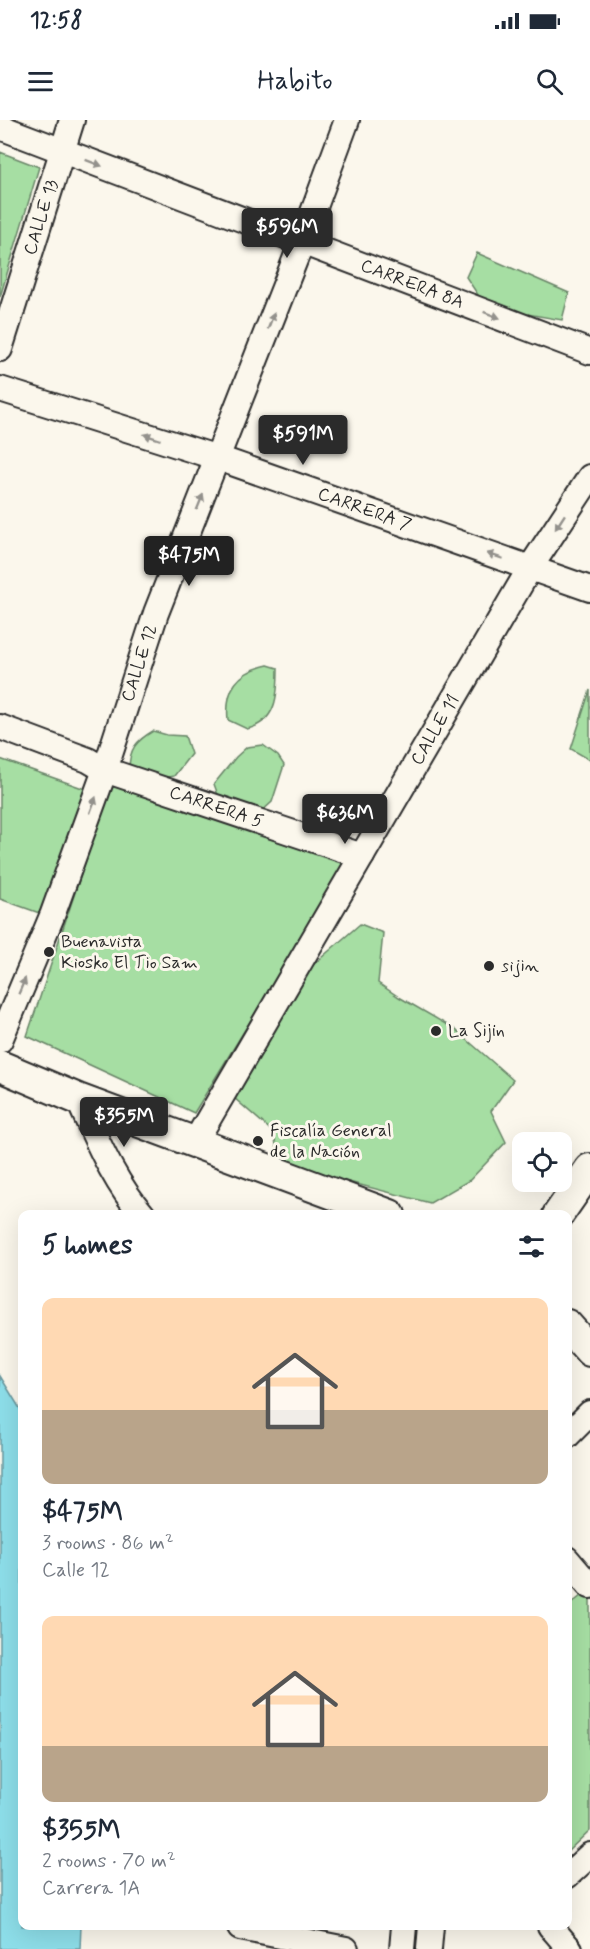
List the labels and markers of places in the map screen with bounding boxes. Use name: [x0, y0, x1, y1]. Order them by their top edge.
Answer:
pin: $596M: [245, 208, 329, 259]
pin: $591M: [261, 415, 345, 466]
pin: $475M: [147, 536, 231, 587]
pin: $636M: [303, 794, 387, 845]
place label: Buenavista Kiosko El Tio Sam: [61, 930, 198, 975]
marker: Buenavista Kiosko El Tio Sam: [42, 945, 56, 959]
place label: sijin: [501, 954, 539, 978]
marker: sijin: [482, 959, 496, 973]
place label: La Sijin: [448, 1019, 505, 1043]
marker: La Sijin: [429, 1024, 443, 1038]
pin: $355M: [82, 1097, 166, 1148]
place label: Fiscalía General de la Nación: [270, 1119, 392, 1164]
marker: Fiscalía General de la Nación: [251, 1134, 265, 1148]

